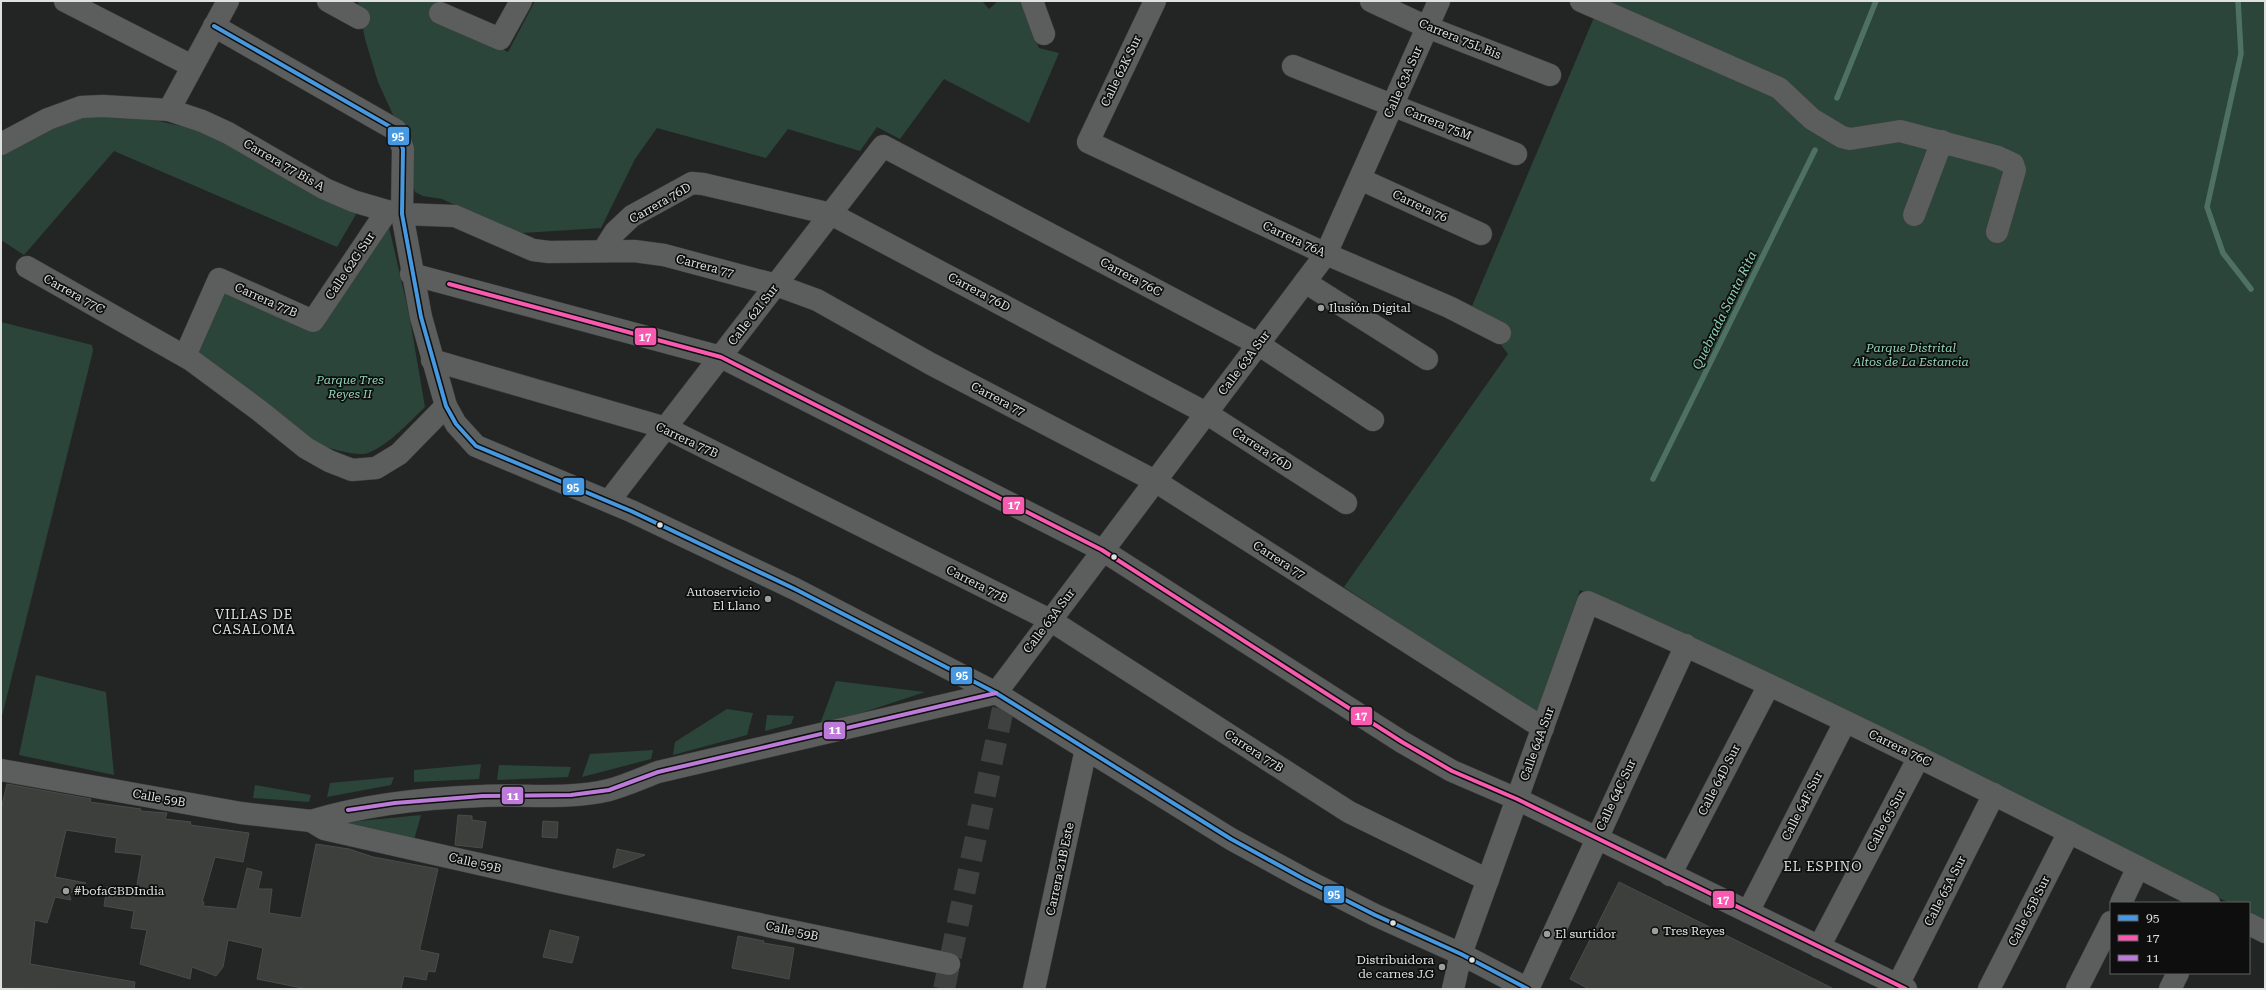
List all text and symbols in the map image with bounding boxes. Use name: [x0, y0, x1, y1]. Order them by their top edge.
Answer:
street label: Carrera 75L Bis: [1417, 16, 1503, 62]
street label: Calle 62K Sur: [1098, 33, 1144, 109]
street label: Calle 63A Sur: [1381, 44, 1425, 120]
street label: Carrera 75M: [1403, 103, 1473, 143]
line badge: 95: [387, 126, 410, 146]
text: 95: [392, 130, 404, 143]
street label: Carrera 77 Bis A: [241, 136, 328, 194]
street label: Carrera 76D: [627, 180, 693, 226]
street label: Carrera 76: [1390, 187, 1450, 225]
street label: Carrera 76A: [1260, 218, 1328, 260]
street label: Calle 62G Sur: [322, 230, 378, 302]
water label: Quebrada Santa Rita: [1689, 248, 1760, 372]
street label: Carrera 77: [675, 252, 736, 280]
street label: Carrera 76C: [1098, 255, 1165, 299]
street label: Carrera 76D: [945, 270, 1013, 314]
street label: Carrera 77C: [41, 271, 107, 317]
street label: Carrera 77B: [232, 280, 300, 320]
street label: Calle 62I Sur: [725, 282, 781, 348]
place label: Ilusión Digital: [1329, 301, 1411, 315]
marker: Ilusión Digital: [1316, 303, 1326, 313]
line badge: 17: [634, 327, 657, 346]
street label: Calle 63A Sur: [1215, 328, 1273, 398]
text: 17: [639, 331, 651, 344]
park label: Parque Distrital Altos de La Estancia: [1852, 341, 1969, 369]
park label: Parque Tres Reyes II: [315, 373, 384, 401]
street label: Carrera 77: [969, 379, 1028, 419]
street label: Carrera 77B: [654, 419, 720, 461]
street label: Carrera 76D: [1229, 424, 1295, 474]
line badge: 95: [562, 477, 585, 496]
text: 95: [567, 481, 579, 494]
line badge: 17: [1002, 496, 1025, 515]
text: 17: [1008, 499, 1020, 512]
unlabelled marker: [655, 520, 665, 530]
street label: Carrera 77: [1250, 538, 1308, 582]
unlabelled marker: [1109, 552, 1119, 562]
street label: Carrera 77B: [944, 562, 1010, 606]
place label: Autoservicio El Llano: [686, 585, 760, 613]
street label: Calle 63A Sur: [1020, 586, 1078, 656]
marker: Autoservicio El Llano: [763, 594, 773, 604]
district label: VILLAS DE CASALOMA: [212, 607, 296, 637]
line badge: 95: [950, 666, 973, 685]
text: 95: [956, 669, 968, 682]
street label: Calle 64A Sur: [1517, 705, 1557, 783]
line badge: 17: [1350, 706, 1373, 726]
text: 17: [1355, 710, 1367, 723]
line badge: 11: [823, 721, 846, 740]
text: 11: [829, 724, 841, 737]
street label: Carrera 77B: [1222, 727, 1286, 775]
street label: Carrera 76C: [1866, 727, 1934, 769]
street label: Calle 64D Sur: [1695, 742, 1743, 818]
street label: Calle 64C Sur: [1593, 757, 1639, 833]
street label: Calle 64F Sur: [1779, 769, 1825, 843]
street label: Calle 59B: [131, 786, 187, 810]
line badge: 11: [501, 786, 524, 805]
street label: Calle 65 Sur: [1864, 786, 1908, 854]
text: 11: [507, 790, 519, 803]
street label: Carrera 21B Este: [1043, 821, 1077, 917]
street label: Calle 59B: [447, 850, 503, 876]
street label: Calle 65A Sur: [1921, 854, 1969, 928]
district label: EL ESPINO: [1783, 859, 1863, 874]
street label: Calle 65B Sur: [2005, 874, 2053, 948]
place label: #bofaGBDIndia: [74, 884, 165, 898]
line badge: 95: [1323, 885, 1345, 904]
marker: #bofaGBDIndia: [61, 886, 71, 896]
text: 95: [1328, 888, 1340, 901]
line badge: 17: [1712, 890, 1735, 909]
text: 17: [1717, 894, 1729, 907]
legend: [2110, 902, 2250, 974]
text: 95: [2146, 911, 2160, 925]
unlabelled marker: [1388, 918, 1398, 928]
street label: Calle 59B: [764, 919, 820, 943]
place label: Tres Reyes: [1663, 924, 1725, 938]
marker: Tres Reyes: [1650, 926, 1660, 936]
place label: El surtidor: [1555, 927, 1616, 941]
marker: El surtidor: [1542, 929, 1552, 939]
text: 17: [2146, 931, 2160, 945]
text: 11: [2146, 951, 2160, 965]
place label: Distribuidora de carnes J.G: [1356, 953, 1435, 981]
unlabelled marker: [1467, 955, 1477, 965]
marker: Distribuidora de carnes J.G: [1437, 962, 1447, 972]

